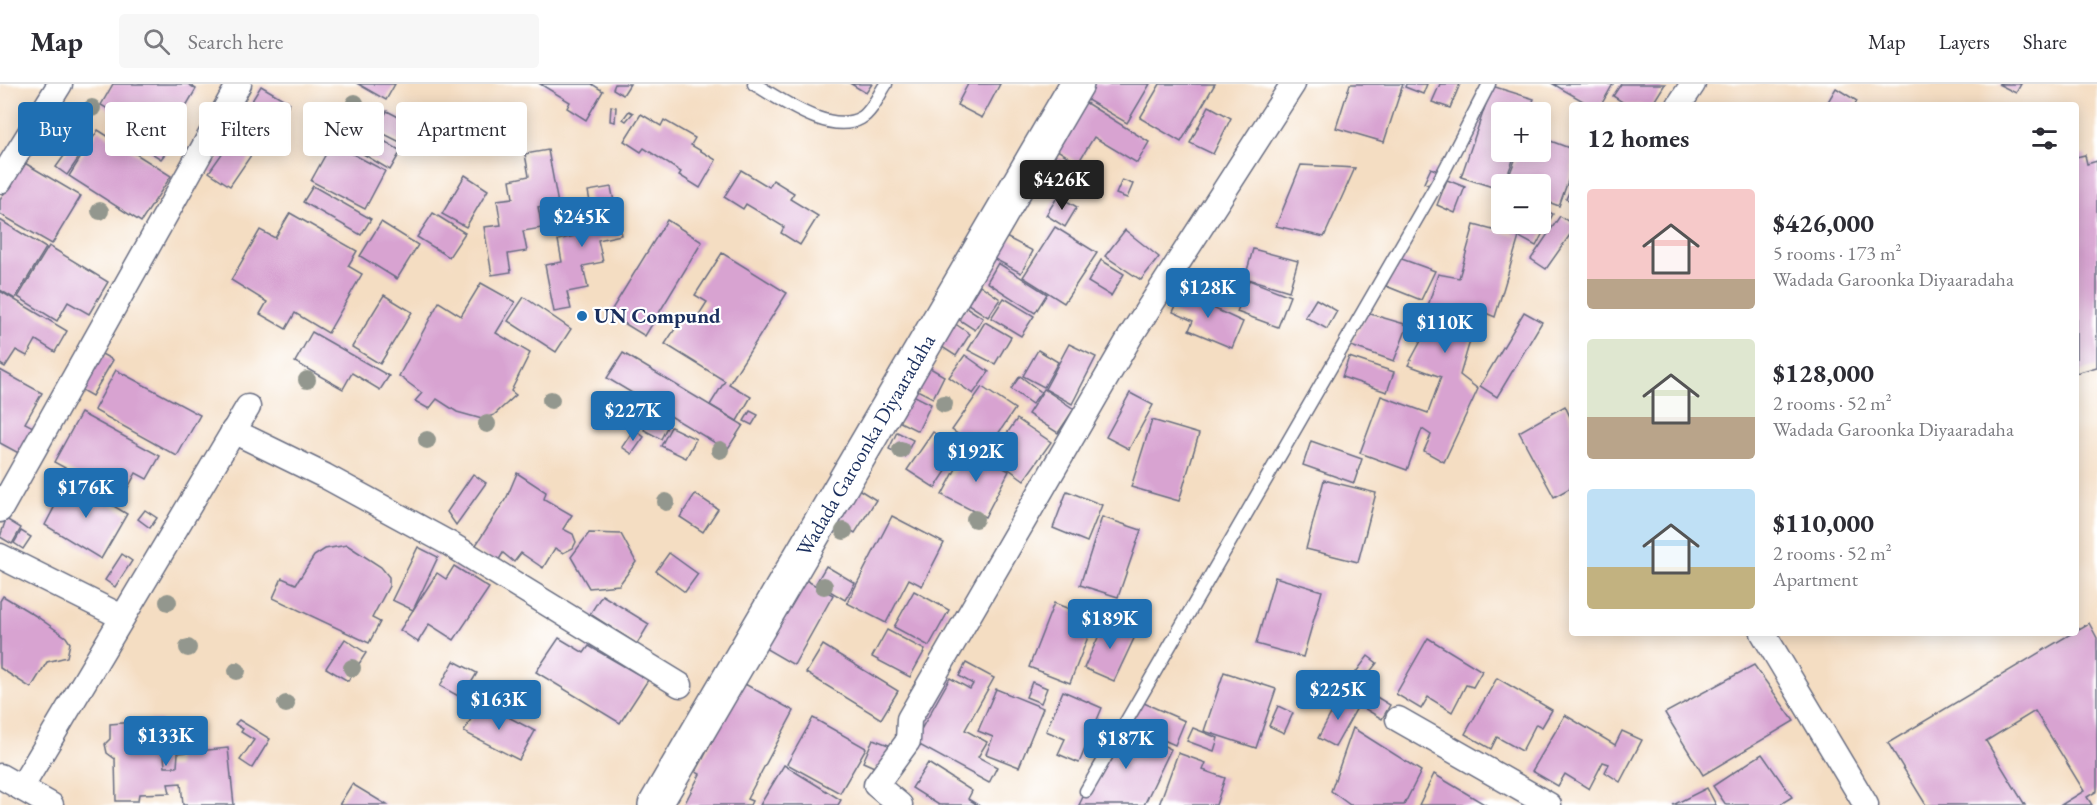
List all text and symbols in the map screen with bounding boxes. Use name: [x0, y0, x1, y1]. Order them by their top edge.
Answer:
search box: [119, 14, 539, 68]
text: Map: [30, 23, 83, 59]
icon: search: [140, 25, 173, 58]
text: Search here: [188, 27, 283, 56]
text: Map: [1868, 28, 1906, 55]
text: Layers: [1939, 28, 1990, 55]
text: Share: [2023, 28, 2067, 55]
chip: Buy: [18, 102, 93, 156]
chip: Rent: [105, 102, 187, 156]
chip: Filters: [199, 102, 291, 156]
chip: New: [303, 102, 384, 156]
chip: Apartment: [396, 102, 527, 156]
map controls: [1491, 102, 1551, 234]
button: +: [1491, 102, 1551, 162]
text: 12 homes: [1587, 121, 1689, 155]
icon: filters: [2028, 122, 2061, 155]
pin: $426K: [1020, 160, 1104, 211]
text: $426K: [1034, 166, 1090, 192]
button: −: [1491, 174, 1551, 234]
pin: $245K: [540, 197, 624, 248]
text: $245K: [554, 203, 610, 229]
text: $426,000: [1773, 206, 1874, 240]
icon: home: [1635, 213, 1707, 285]
text: 5 rooms · 173 m²: [1773, 240, 1901, 266]
text: Wadada Garoonka Diyaaradaha: [1773, 266, 2014, 292]
pin: $128K: [1166, 268, 1250, 319]
text: $128K: [1180, 274, 1236, 300]
place label: UN Compund: [594, 302, 721, 329]
pin: $110K: [1403, 303, 1487, 354]
marker: UN Compund: [575, 309, 589, 323]
text: $110K: [1417, 309, 1473, 335]
street label: Wadada Garoonka Diyaaradaha: [790, 328, 941, 561]
text: $128,000: [1773, 356, 1874, 390]
icon: home: [1635, 363, 1707, 435]
text: 2 rooms · 52 m²: [1773, 390, 1892, 416]
pin: $227K: [591, 391, 675, 442]
text: $227K: [605, 397, 661, 423]
text: Wadada Garoonka Diyaaradaha: [1773, 416, 2014, 442]
pin: $192K: [934, 432, 1018, 483]
text: $192K: [948, 438, 1004, 464]
pin: $176K: [44, 468, 128, 519]
text: $176K: [58, 474, 114, 500]
text: $110,000: [1773, 506, 1874, 540]
icon: home: [1635, 513, 1707, 585]
text: 2 rooms · 52 m²: [1773, 540, 1892, 566]
text: Apartment: [1773, 566, 1858, 592]
pin: $189K: [1068, 599, 1152, 650]
text: $189K: [1082, 605, 1138, 631]
pin: $225K: [1296, 670, 1380, 721]
text: $225K: [1310, 676, 1366, 702]
pin: $163K: [457, 680, 541, 731]
text: $163K: [471, 686, 527, 712]
pin: $133K: [124, 716, 208, 767]
pin: $187K: [1084, 719, 1168, 770]
text: $133K: [138, 722, 194, 748]
text: $187K: [1098, 725, 1154, 751]

